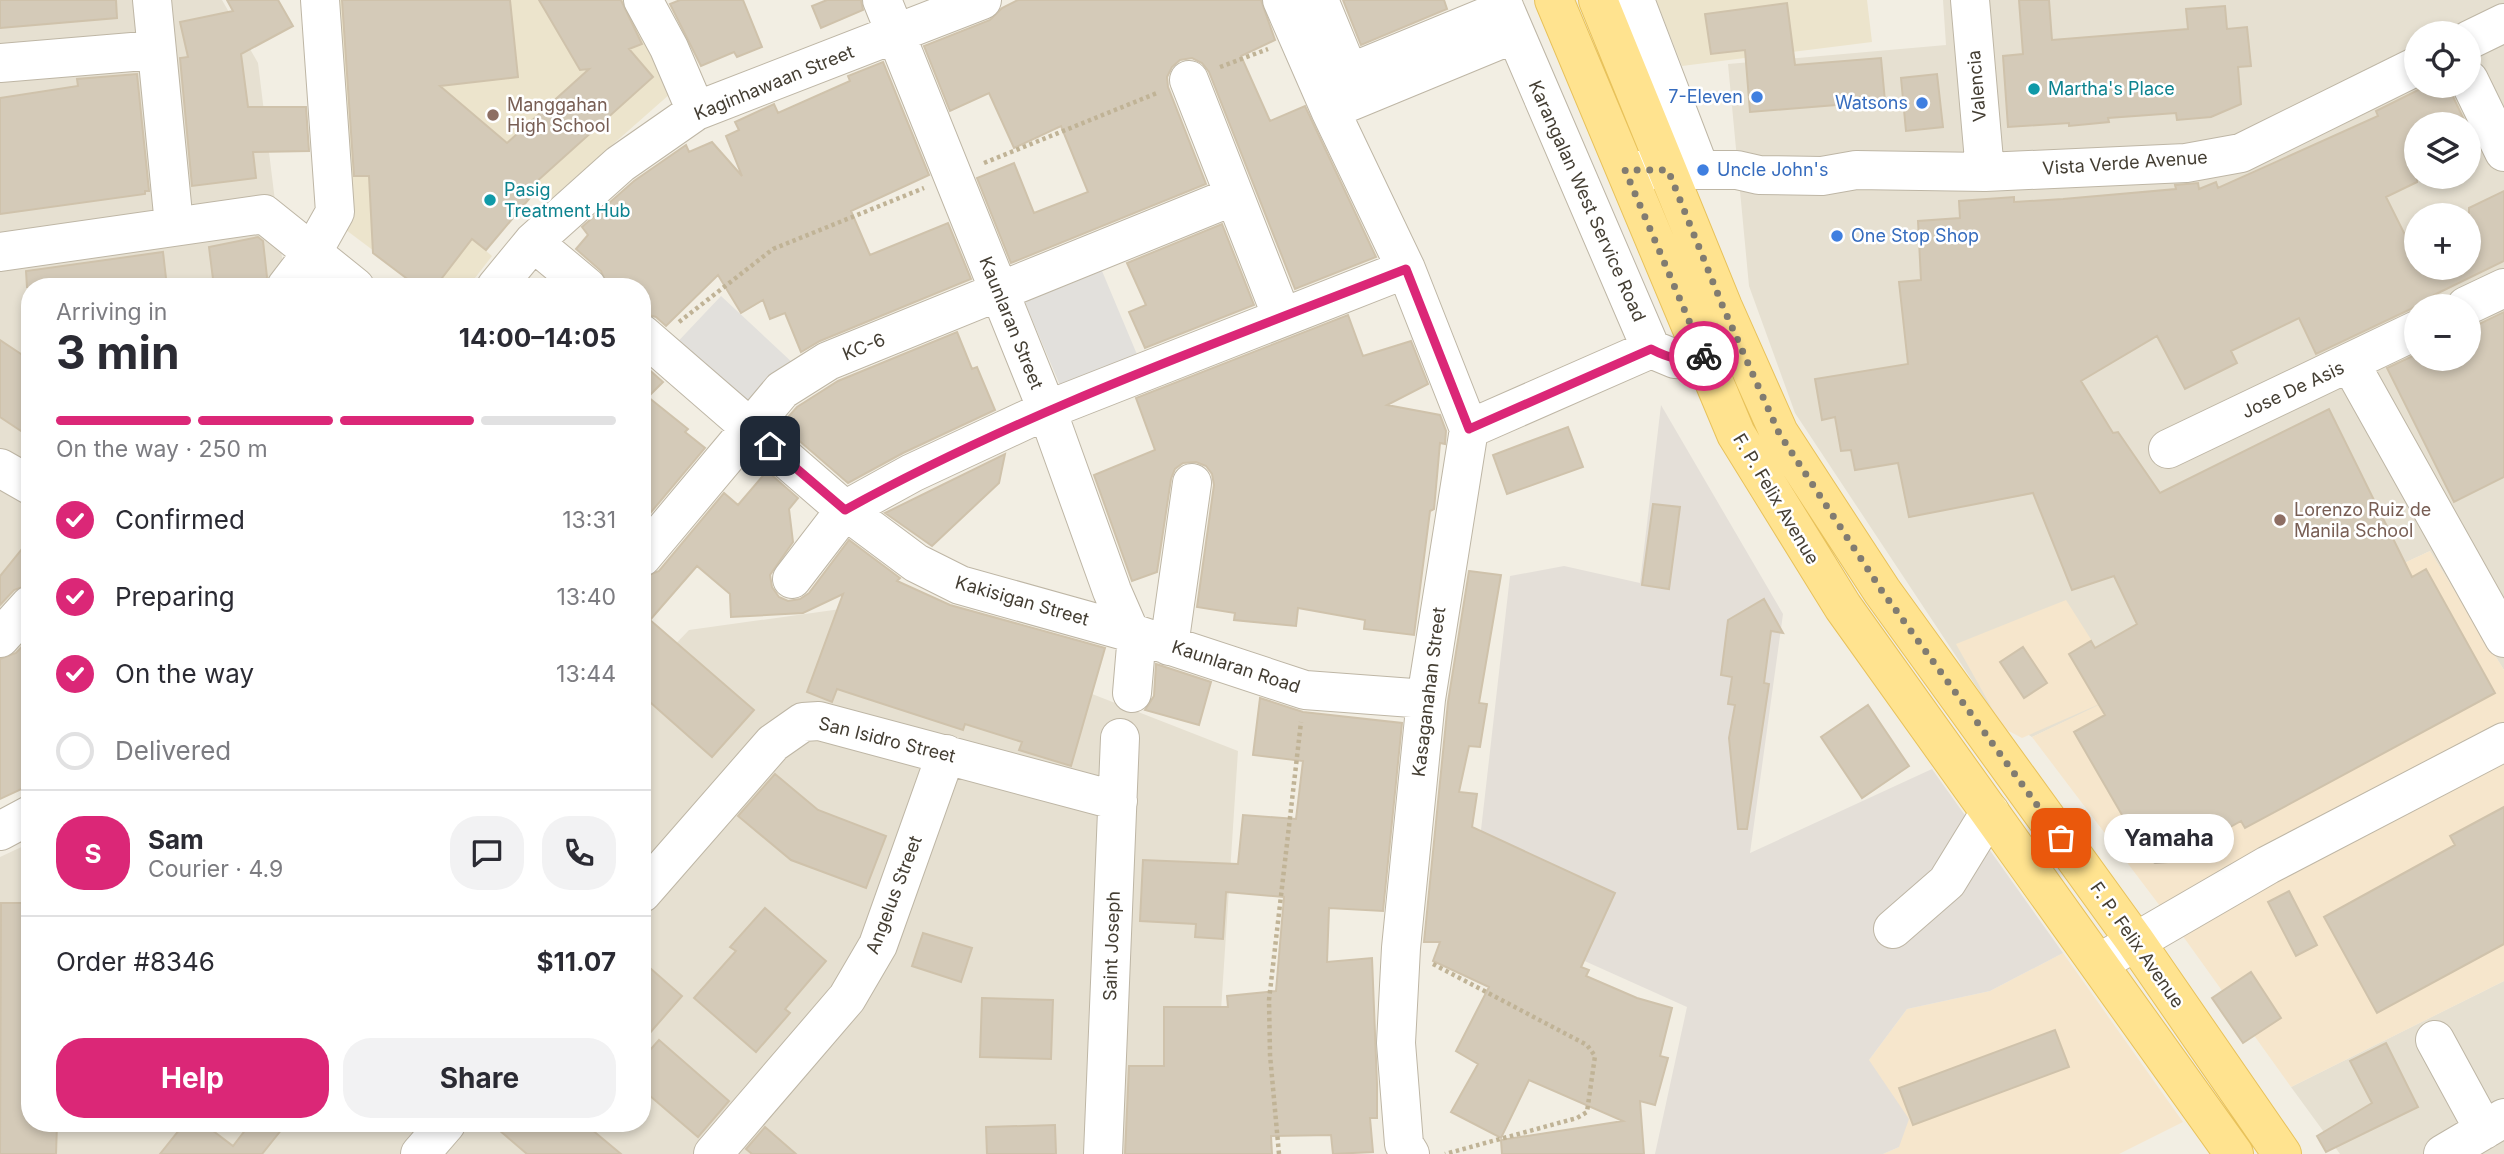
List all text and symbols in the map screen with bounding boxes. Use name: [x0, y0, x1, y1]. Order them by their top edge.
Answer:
map controls: [2404, 21, 2481, 371]
button: locate: [2404, 21, 2481, 98]
street label: Kaginhawaan Street: [691, 41, 857, 124]
street label: Valencia: [1963, 49, 1990, 123]
street label: Karangalan West Service Road: [1525, 77, 1650, 325]
place label: Martha's Place: [2048, 78, 2175, 99]
marker: Martha's Place: [2026, 81, 2042, 97]
place label: 7-Eleven: [1668, 86, 1743, 107]
marker: 7-Eleven: [1749, 89, 1765, 105]
place label: Watsons: [1835, 92, 1908, 113]
place label: Manggahan High School: [507, 94, 610, 136]
marker: Watsons: [1914, 95, 1930, 111]
marker: Manggahan High School: [485, 107, 501, 123]
button: layers: [2404, 112, 2481, 189]
street label: Vista Verde Avenue: [2042, 146, 2208, 179]
place label: Uncle John's: [1717, 159, 1828, 180]
marker: Uncle John's: [1695, 162, 1711, 178]
place label: Pasig Treatment Hub: [504, 179, 631, 221]
marker: Pasig Treatment Hub: [482, 192, 498, 208]
button: +: [2404, 203, 2481, 280]
place label: One Stop Shop: [1851, 225, 1979, 246]
marker: One Stop Shop: [1829, 228, 1845, 244]
street label: Kaunlaran Street: [975, 253, 1048, 392]
button: −: [2404, 294, 2481, 371]
text: Arriving in: [56, 298, 167, 326]
courier: [1669, 321, 1739, 391]
text: 14:00–14:05: [459, 322, 616, 353]
text: 3 min: [56, 324, 180, 380]
street label: KC-6: [839, 329, 888, 365]
icon: bike: [1685, 337, 1723, 375]
street label: Jose De Asis: [2238, 357, 2347, 422]
pin: [740, 416, 800, 476]
icon: home: [751, 427, 789, 465]
street label: F. P. Felix Avenue: [1729, 430, 1824, 568]
text: On the way · 250 m: [56, 435, 268, 463]
place label: Lorenzo Ruiz de Manila School: [2294, 499, 2431, 541]
icon: check: [56, 501, 94, 539]
text: Confirmed: [115, 504, 245, 535]
text: 13:31: [562, 506, 616, 534]
marker: Lorenzo Ruiz de Manila School: [2272, 512, 2288, 528]
street label: Kakisigan Street: [953, 571, 1091, 630]
icon: check: [56, 578, 94, 616]
text: Preparing: [115, 581, 235, 612]
text: 13:40: [556, 583, 616, 611]
street label: Kasaganahan Street: [1408, 606, 1449, 778]
street label: Kaunlaran Road: [1169, 636, 1303, 697]
icon: check: [56, 655, 94, 693]
text: On the way: [115, 658, 254, 689]
text: 13:44: [556, 660, 616, 688]
street label: San Isidro Street: [817, 712, 958, 767]
text: Delivered: [115, 735, 231, 766]
pin: [2031, 808, 2091, 868]
callout: Yamaha: [2103, 814, 2232, 862]
button: chat: [450, 816, 524, 890]
button: phone: [542, 816, 616, 890]
icon: bag: [2042, 819, 2080, 857]
text: Sam: [148, 824, 204, 855]
text: Yamaha: [2124, 824, 2214, 852]
street label: Angelus Street: [861, 833, 926, 957]
text: S: [84, 838, 102, 869]
text: Courier · 4.9: [148, 855, 283, 883]
street label: F. P. Felix Avenue: [2086, 878, 2189, 1012]
street label: Saint Joseph: [1099, 890, 1124, 1001]
text: Order #8346: [56, 946, 215, 977]
text: $11.07: [536, 946, 616, 977]
button: Help: [56, 1038, 329, 1118]
button: Share: [343, 1038, 616, 1118]

